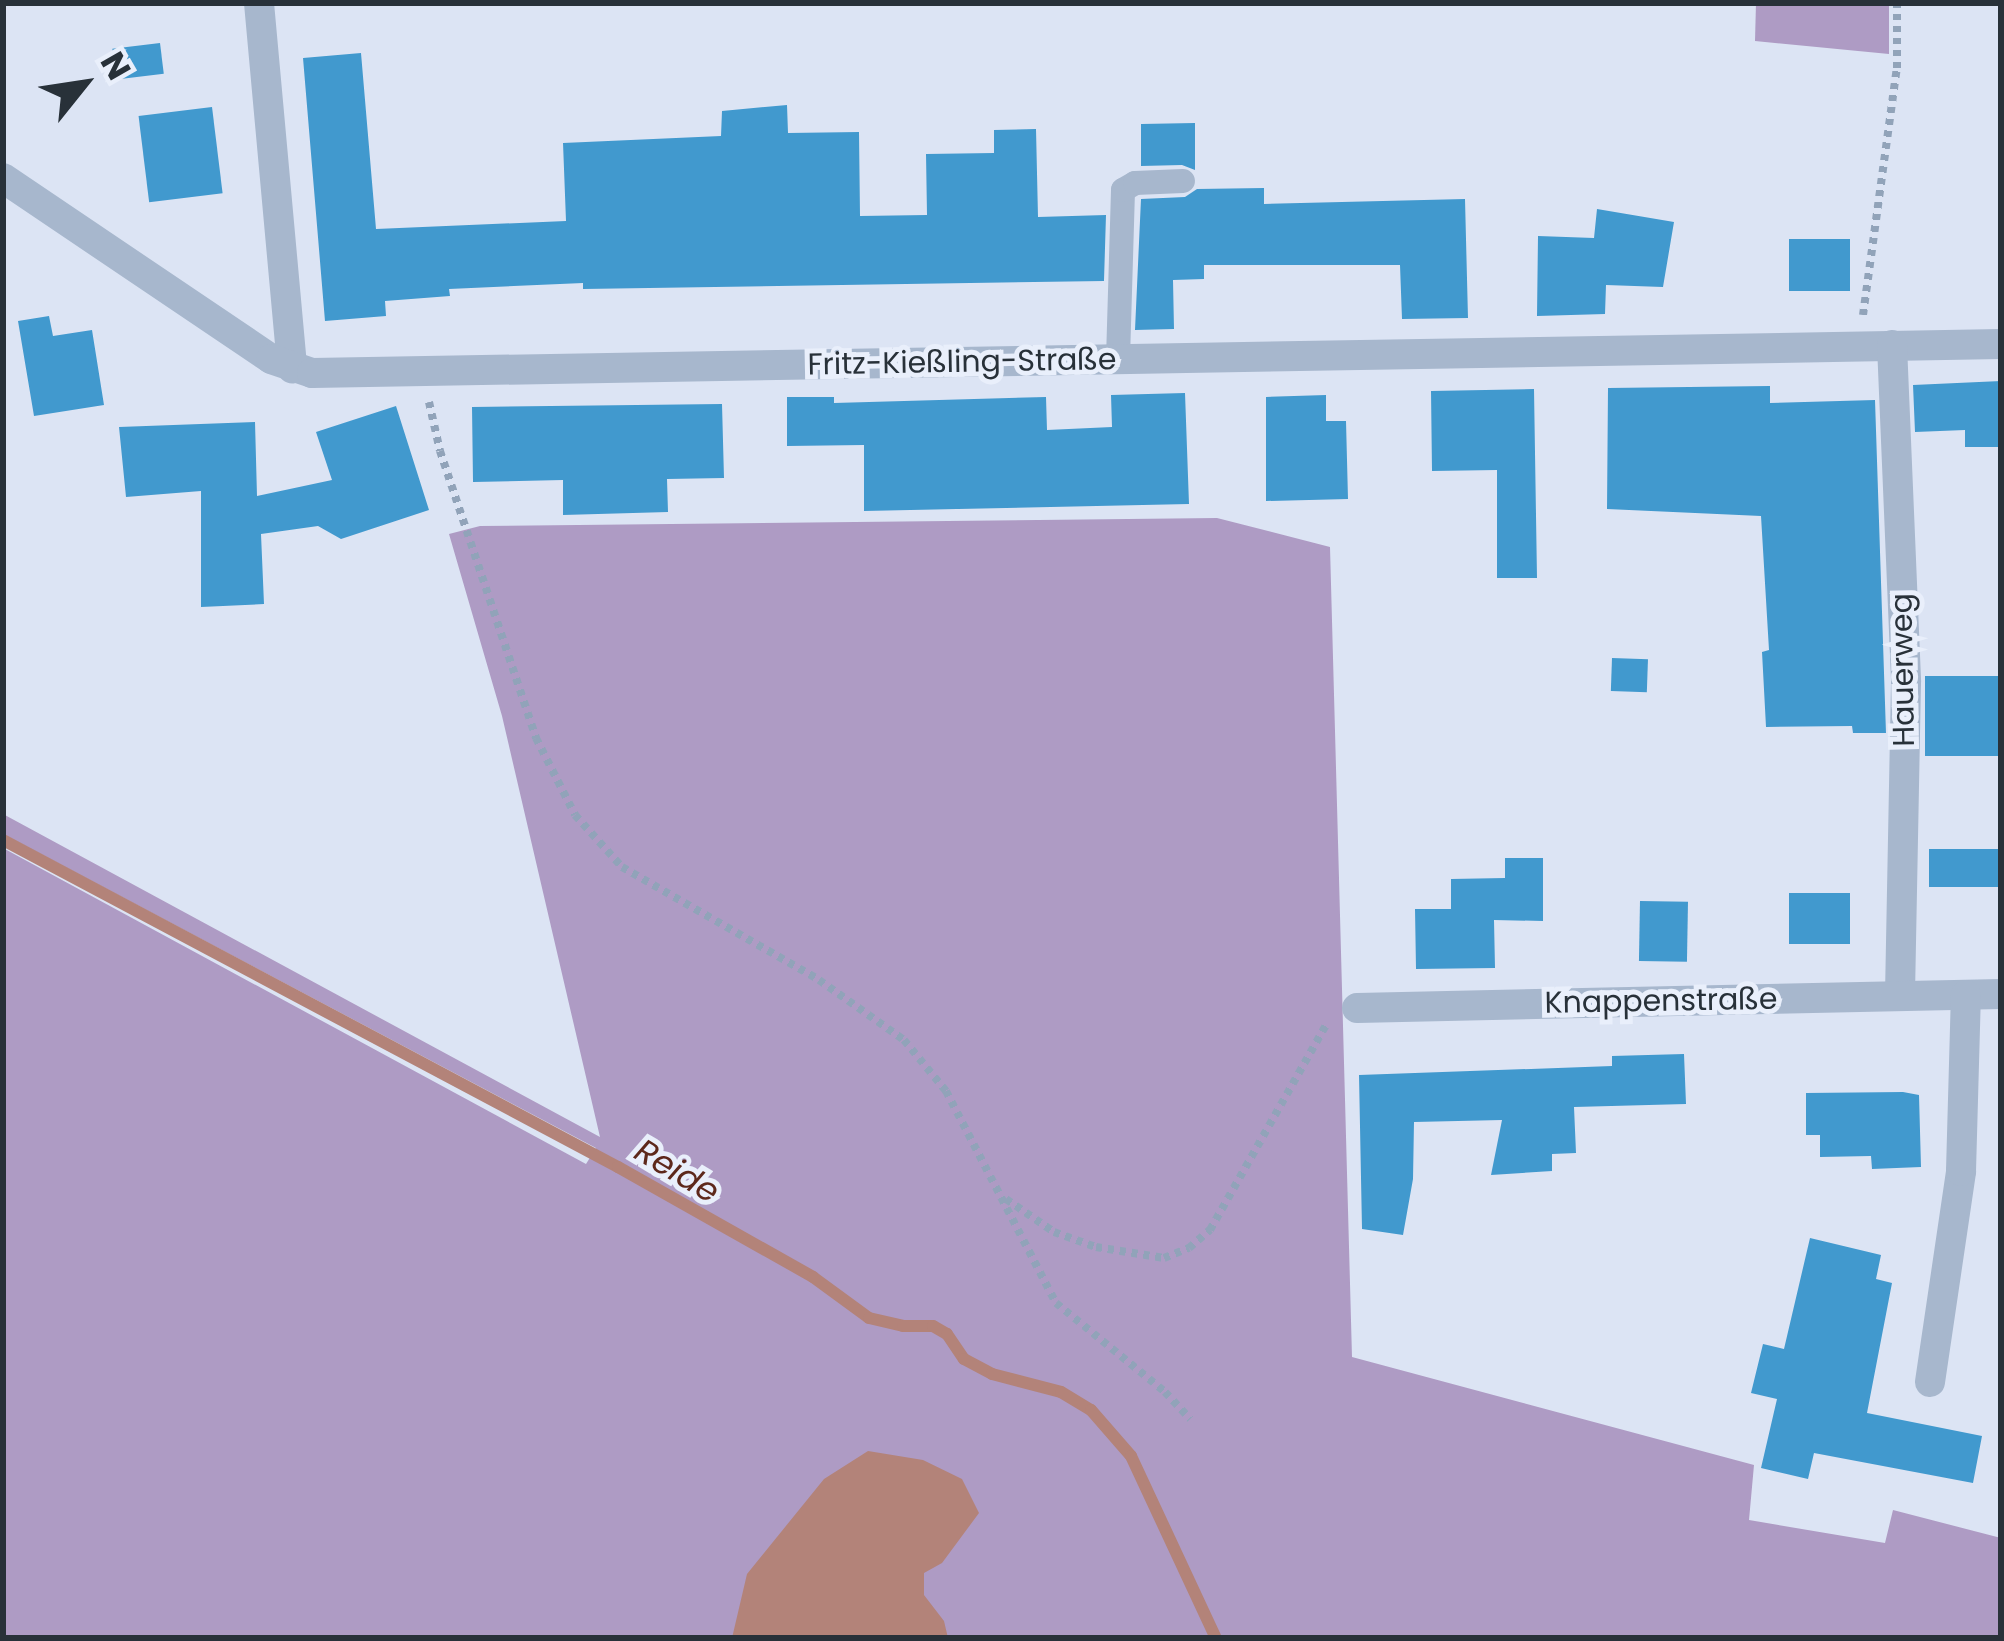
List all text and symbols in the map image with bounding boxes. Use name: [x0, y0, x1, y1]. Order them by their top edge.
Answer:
north arrow: [24, 24, 144, 144]
text: N: [89, 43, 142, 88]
street label: Fritz-Kießling-Straße: [807, 341, 1117, 383]
street label: Hauerweg: [1884, 593, 1922, 747]
street label: Knappenstraße: [1544, 981, 1778, 1021]
water label: Reide: [628, 1130, 726, 1212]

